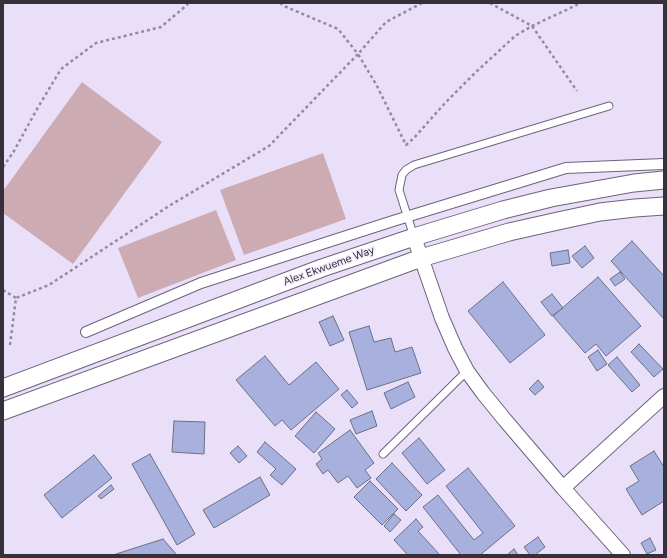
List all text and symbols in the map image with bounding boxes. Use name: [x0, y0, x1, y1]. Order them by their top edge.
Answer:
street label: Alex Ekwueme Way: [282, 243, 376, 289]

